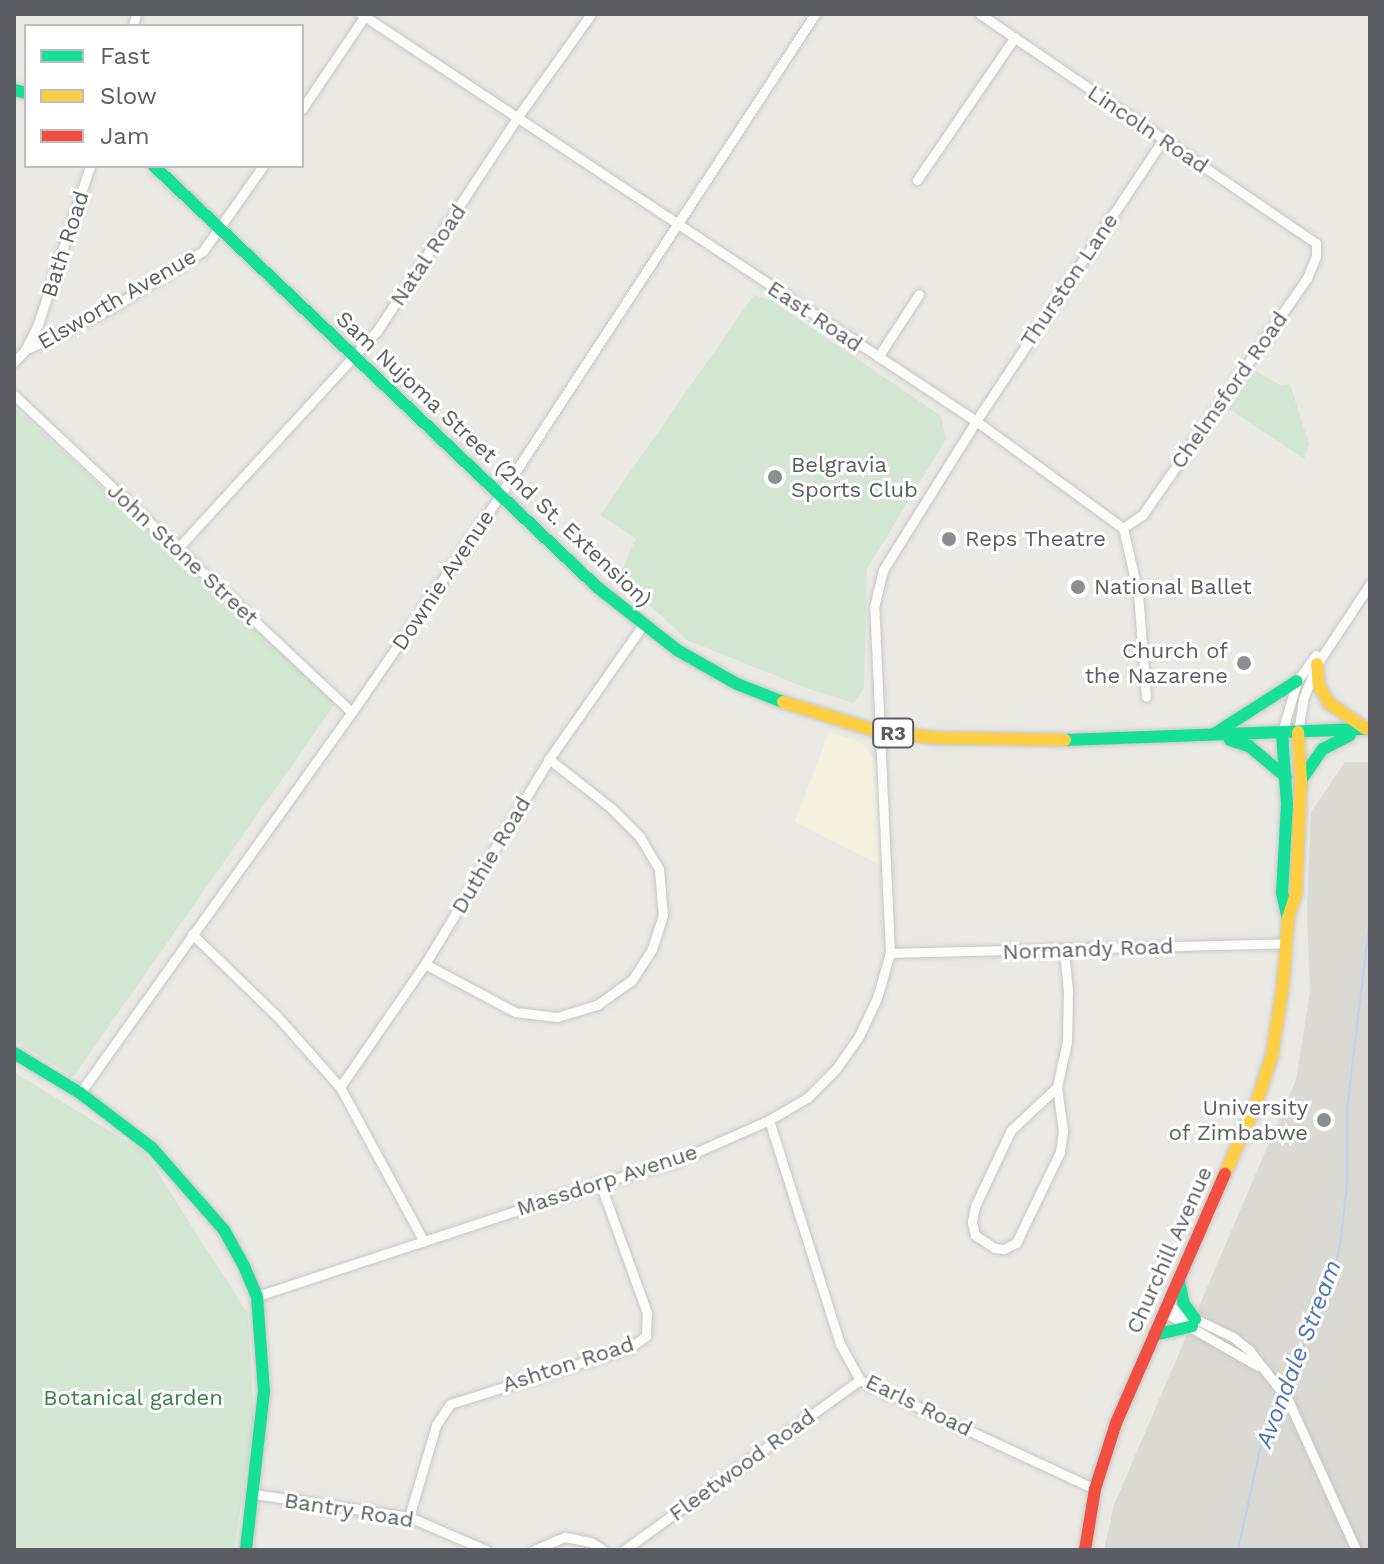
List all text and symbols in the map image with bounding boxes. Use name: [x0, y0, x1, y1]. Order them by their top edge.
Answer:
legend: [24, 24, 304, 168]
text: Fast: [100, 42, 150, 70]
street label: Lincoln Road: [1083, 79, 1213, 179]
text: Slow: [100, 82, 157, 110]
text: Jam: [100, 122, 150, 150]
street label: Bath Road: [35, 187, 95, 301]
street label: Natal Road: [384, 199, 472, 311]
street label: Thurston Lane: [1015, 208, 1123, 352]
street label: Elsworth Avenue: [33, 243, 201, 355]
street label: East Road: [763, 275, 867, 357]
street label: Sam Nujoma Street (2nd St. Extension): [331, 305, 657, 613]
street label: Chelmsford Road: [1165, 306, 1293, 474]
place label: Belgravia Sports Club: [791, 451, 918, 502]
marker: Belgravia Sports Club: [766, 468, 784, 486]
street label: John Stone Street: [102, 477, 264, 631]
street label: Downie Avenue: [386, 504, 500, 656]
place label: Reps Theatre: [965, 526, 1107, 552]
marker: Reps Theatre: [940, 530, 958, 548]
place label: National Ballet: [1094, 574, 1252, 600]
marker: National Ballet: [1069, 578, 1087, 596]
place label: Church of the Nazarene: [1085, 637, 1228, 688]
marker: Church of the Nazarene: [1235, 654, 1253, 672]
road number: R3: [871, 717, 915, 749]
street label: Duthie Road: [446, 792, 536, 918]
street label: Normandy Road: [1002, 933, 1174, 965]
place label: University of Zimbabwe: [1168, 1094, 1308, 1146]
marker: University of Zimbabwe: [1315, 1111, 1333, 1129]
street label: Massdorp Avenue: [513, 1138, 701, 1222]
street label: Churchill Avenue: [1120, 1162, 1218, 1338]
water label: Avondale Stream: [1250, 1256, 1348, 1452]
street label: Ashton Road: [499, 1330, 637, 1398]
street label: Earls Road: [862, 1368, 976, 1442]
park label: Botanical garden: [43, 1385, 223, 1411]
street label: Fleetwood Road: [664, 1403, 820, 1527]
street label: Bantry Road: [282, 1487, 416, 1533]

